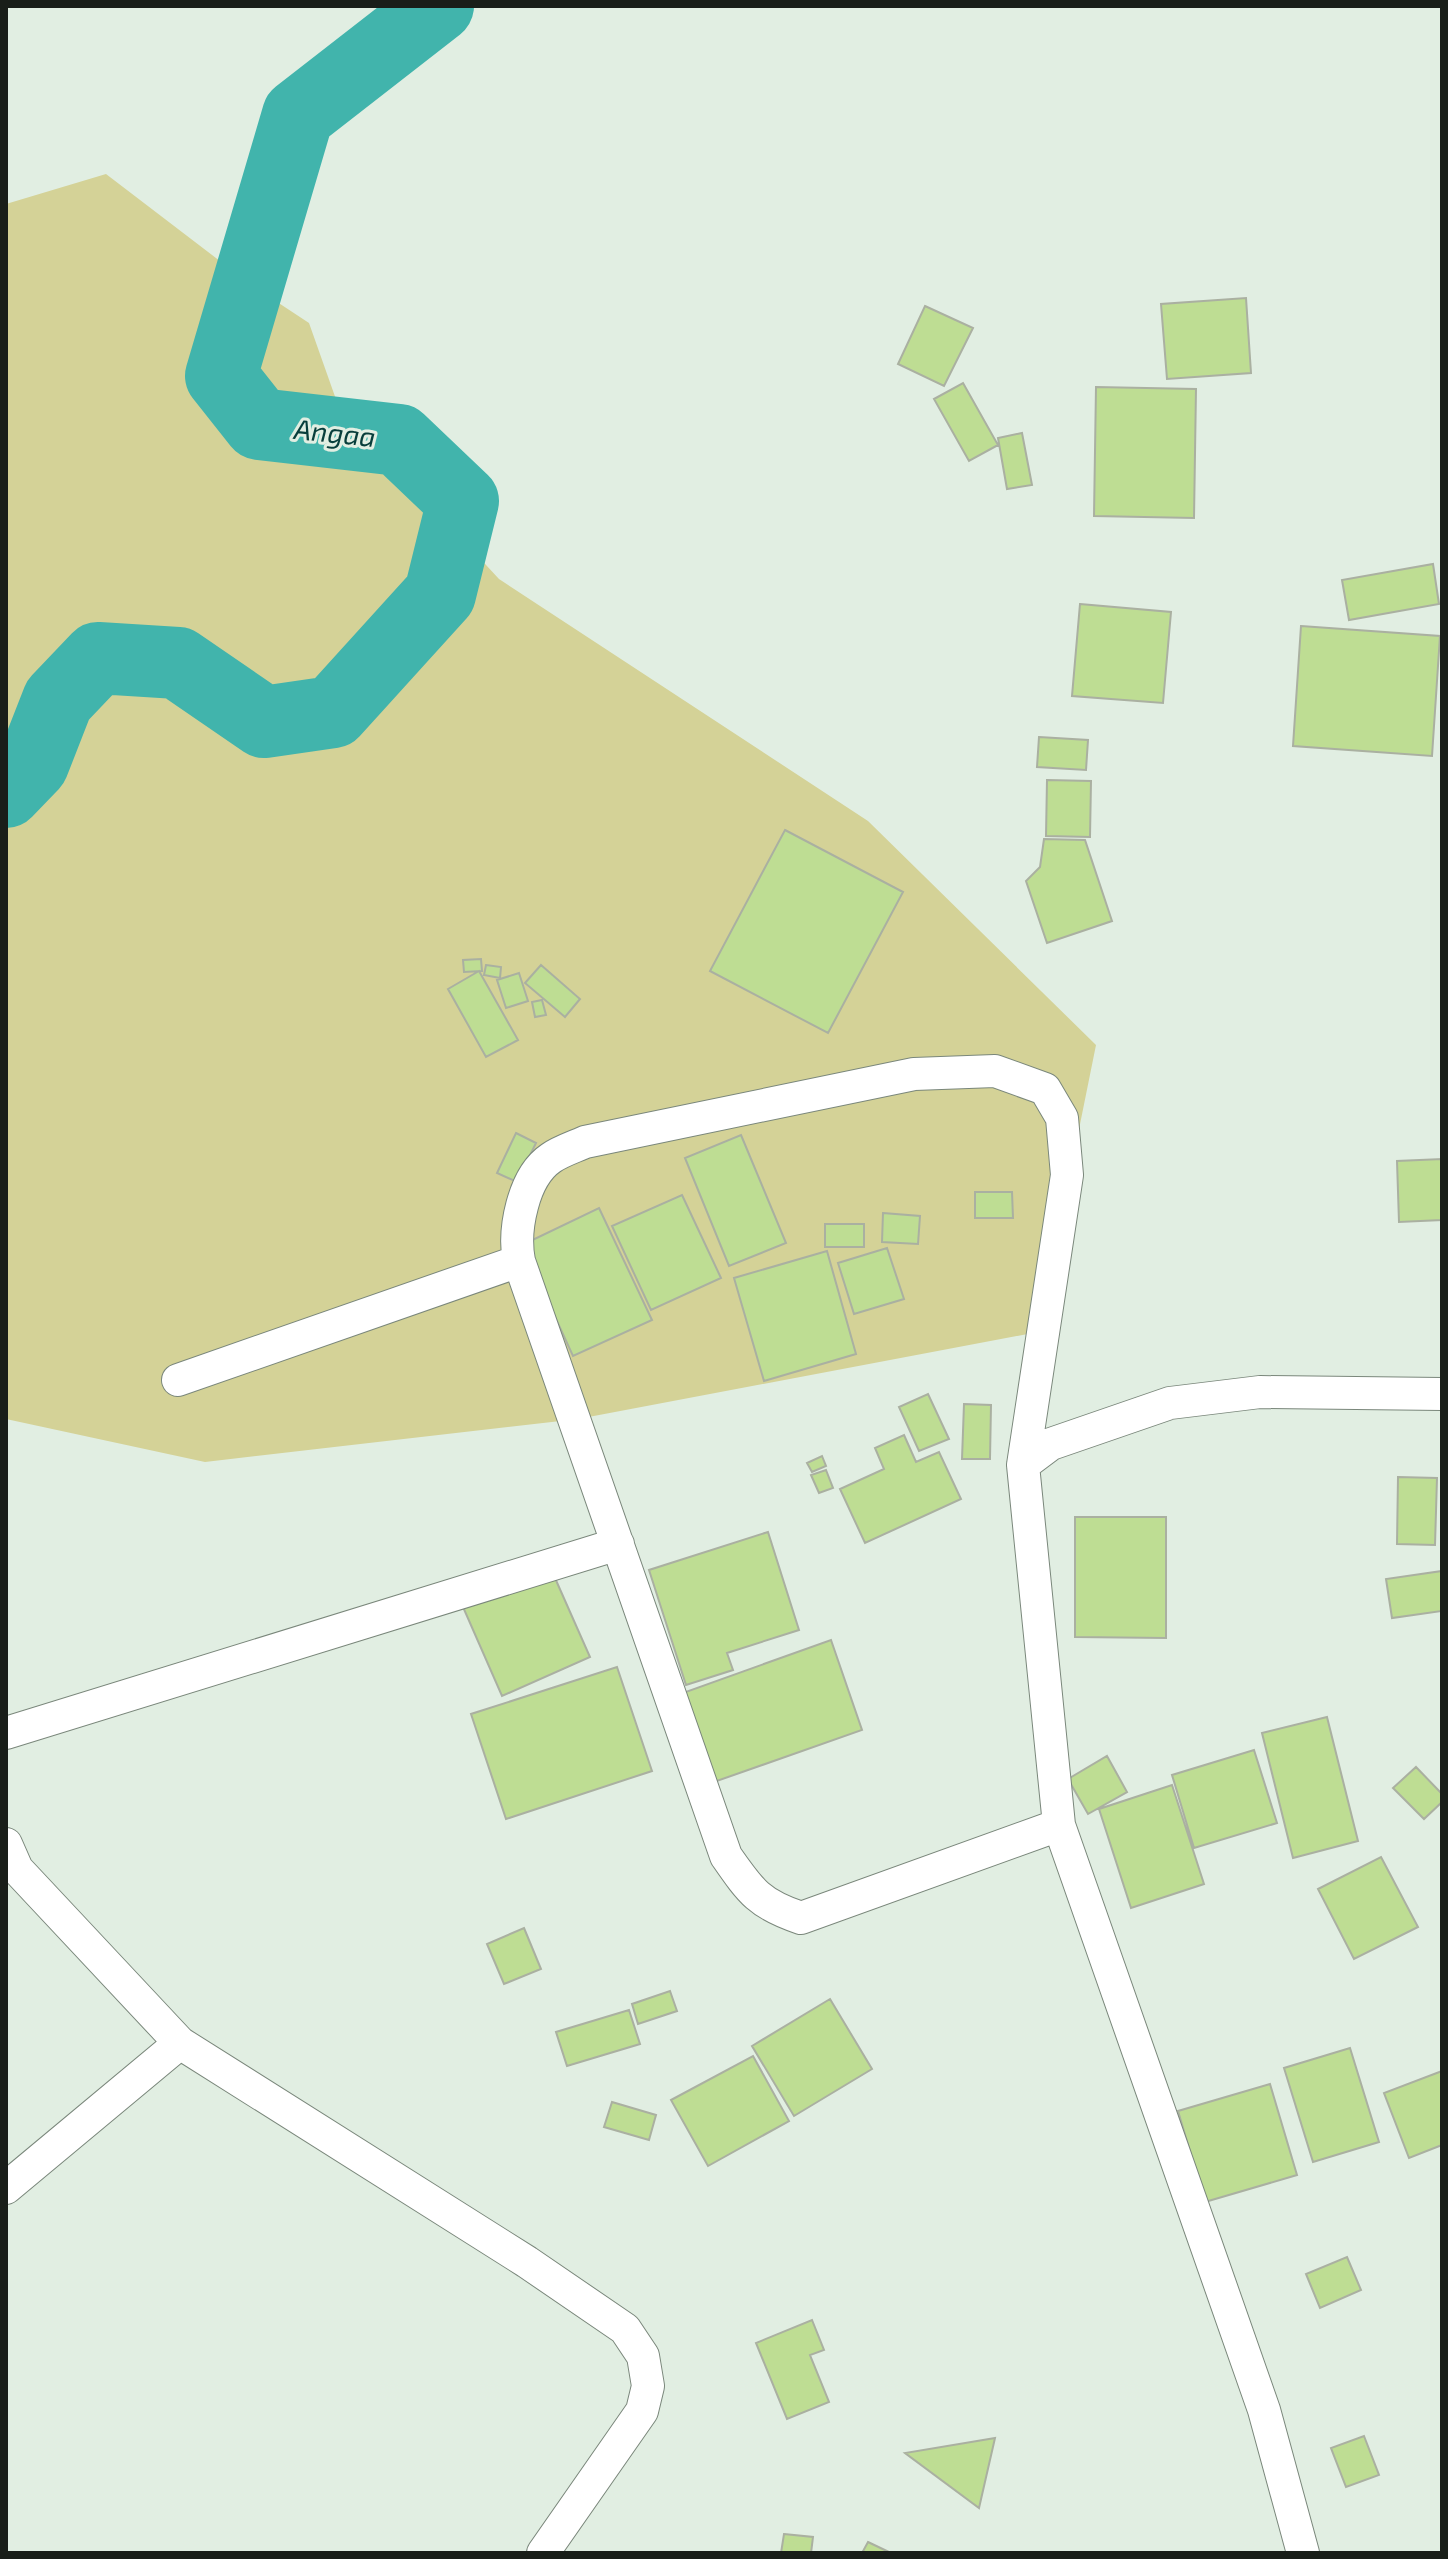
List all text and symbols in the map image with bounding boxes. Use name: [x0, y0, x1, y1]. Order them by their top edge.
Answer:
water label: Angaa: [292, 411, 378, 453]

